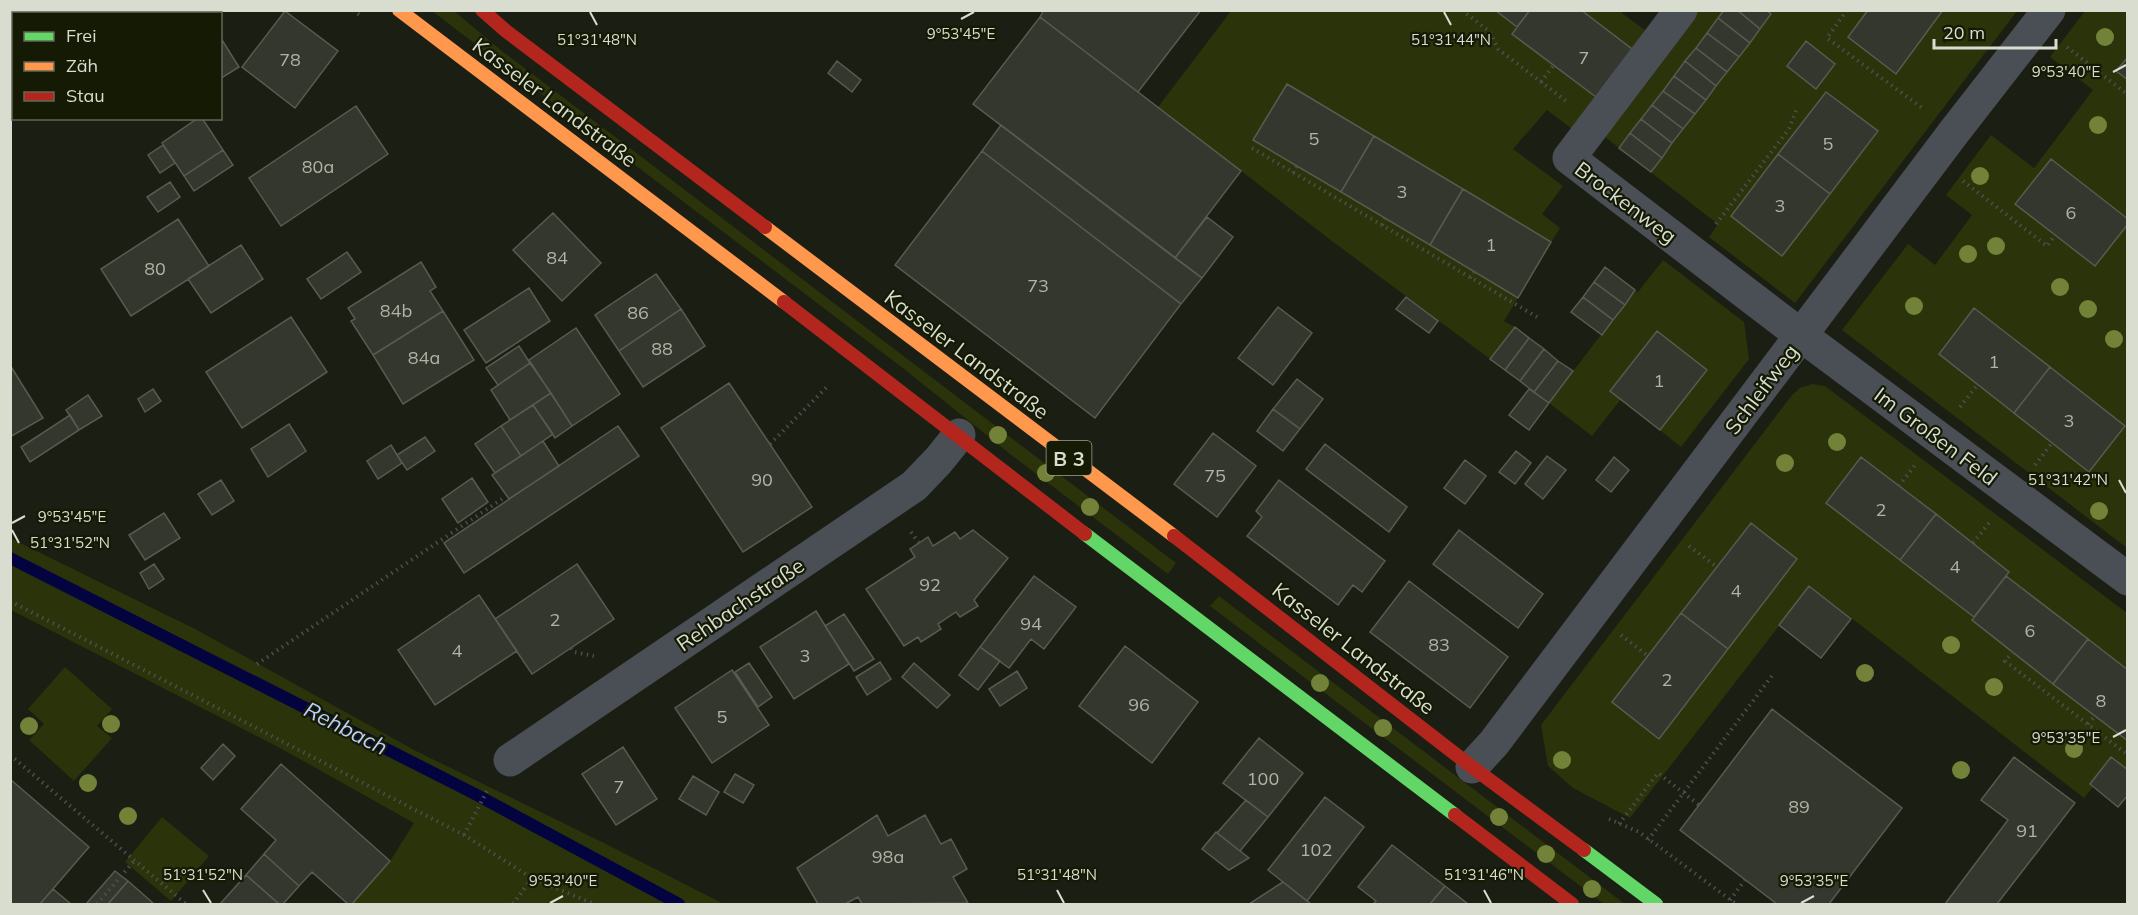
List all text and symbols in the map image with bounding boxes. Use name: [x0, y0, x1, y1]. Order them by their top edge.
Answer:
legend: [12, 12, 222, 120]
scale bar: [1934, 12, 2056, 50]
text: 20 m: [1943, 21, 1985, 44]
text: Frei: [66, 24, 96, 47]
text: 9°53'45"E: [927, 24, 995, 43]
text: 51°31'48"N: [557, 30, 637, 49]
text: 51°31'44"N: [1411, 30, 1491, 49]
street label: Kasseler Landstraße: [468, 32, 642, 172]
house number: 7: [1579, 46, 1589, 69]
house number: 78: [279, 48, 301, 71]
text: Zäh: [66, 54, 98, 77]
text: 9°53'40"E: [2032, 62, 2100, 81]
text: Stau: [66, 84, 105, 107]
house number: 5: [1309, 127, 1320, 150]
house number: 5: [1823, 132, 1834, 155]
house number: 80a: [302, 155, 334, 178]
street label: Brockenweg: [1570, 155, 1682, 249]
house number: 3: [1397, 180, 1407, 203]
house number: 3: [1775, 194, 1785, 217]
house number: 6: [2066, 201, 2076, 224]
house number: 1: [1486, 233, 1496, 256]
house number: 84: [546, 246, 568, 269]
house number: 80: [144, 257, 166, 280]
house number: 73: [1027, 274, 1049, 297]
street label: Kasseler Landstraße: [880, 284, 1054, 424]
house number: 84b: [380, 299, 412, 322]
house number: 86: [627, 301, 649, 324]
house number: 88: [651, 337, 673, 360]
street label: Schleifweg: [1719, 339, 1803, 439]
house number: 84a: [408, 346, 440, 369]
house number: 1: [1989, 350, 1999, 373]
house number: 1: [1654, 369, 1664, 392]
street label: Im Großen Feld: [1869, 381, 2003, 491]
house number: 3: [2064, 409, 2074, 432]
road number: B 3: [1046, 441, 1092, 475]
house number: 75: [1204, 464, 1226, 487]
house number: 90: [751, 468, 773, 491]
text: 51°31'42"N: [2028, 470, 2108, 489]
house number: 2: [1876, 498, 1886, 521]
text: 9°53'45"E: [38, 507, 106, 526]
text: 51°31'52"N: [30, 533, 110, 552]
street label: Rehbachstraße: [671, 552, 809, 656]
house number: 4: [1950, 555, 1961, 578]
house number: 92: [919, 573, 941, 596]
street label: Kasseler Landstraße: [1268, 576, 1440, 720]
house number: 4: [1731, 579, 1742, 602]
house number: 2: [550, 608, 560, 631]
house number: 94: [1020, 612, 1042, 635]
house number: 6: [2025, 619, 2035, 642]
house number: 83: [1428, 633, 1450, 656]
house number: 4: [452, 639, 463, 662]
house number: 3: [800, 644, 810, 667]
house number: 2: [1662, 668, 1672, 691]
house number: 8: [2096, 689, 2106, 712]
house number: 96: [1128, 693, 1150, 716]
water label: Rehbach: [300, 695, 392, 761]
house number: 5: [717, 705, 728, 728]
text: 9°53'35"E: [2032, 728, 2100, 747]
house number: 100: [1247, 767, 1279, 790]
house number: 7: [614, 775, 624, 798]
house number: 89: [1788, 795, 1810, 818]
house number: 91: [2016, 819, 2038, 842]
house number: 102: [1300, 838, 1332, 861]
house number: 98a: [872, 845, 904, 868]
text: 51°31'52"N: [163, 865, 243, 884]
text: 51°31'48"N: [1017, 865, 1097, 884]
text: 51°31'46"N: [1444, 865, 1524, 884]
text: 9°53'40"E: [529, 871, 597, 890]
text: 9°53'35"E: [1780, 871, 1848, 890]

